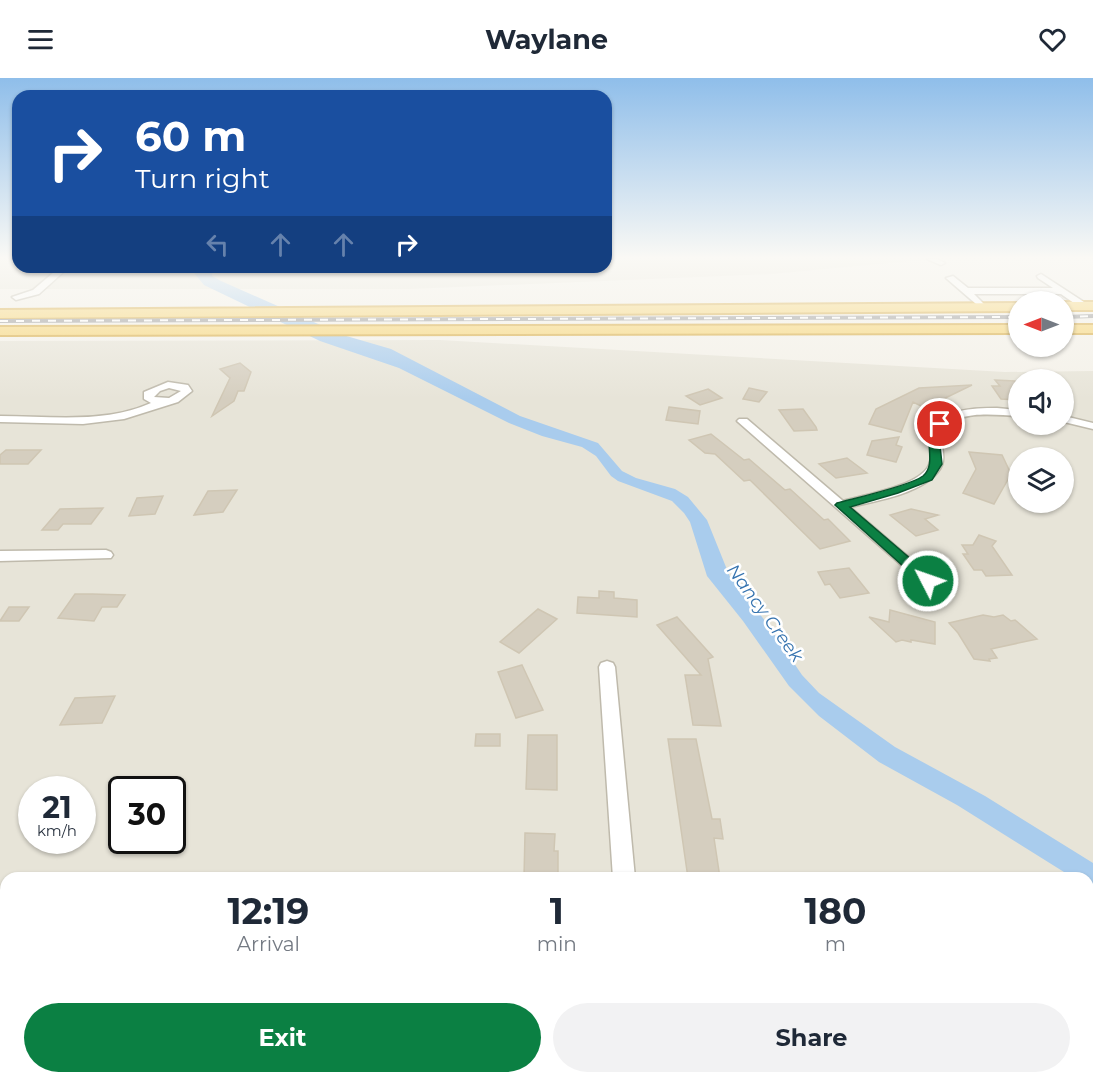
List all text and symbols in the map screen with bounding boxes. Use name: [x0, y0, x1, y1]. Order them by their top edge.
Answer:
icon: menu: [24, 23, 57, 56]
text: Waylane: [485, 23, 608, 56]
icon: heart: [1036, 23, 1069, 56]
text: 60 m: [135, 110, 246, 162]
icon: right: [36, 114, 114, 192]
text: Turn right: [135, 162, 270, 195]
icon: left: [201, 228, 234, 261]
icon: ahead: [264, 228, 297, 261]
icon: ahead: [327, 228, 360, 261]
icon: right: [390, 228, 423, 261]
north arrow: [1008, 291, 1074, 357]
map controls: [1008, 291, 1074, 513]
button: sound: [1008, 369, 1074, 435]
pin: [914, 398, 965, 449]
icon: arrive: [923, 407, 956, 440]
button: layers: [1008, 447, 1074, 513]
position arrow: [896, 549, 960, 613]
water label: Nancy Creek: [722, 560, 809, 667]
speed limit sign: 30: [108, 776, 186, 854]
text: 21: [42, 789, 72, 826]
text: km/h: [37, 821, 77, 840]
text: 12:19: [227, 889, 309, 933]
text: 1: [550, 889, 564, 933]
text: 180: [804, 889, 867, 933]
text: Arrival: [237, 932, 300, 956]
text: min: [537, 932, 577, 956]
text: m: [825, 932, 846, 956]
button: Exit: [24, 1003, 541, 1072]
button: Share: [553, 1003, 1070, 1072]

